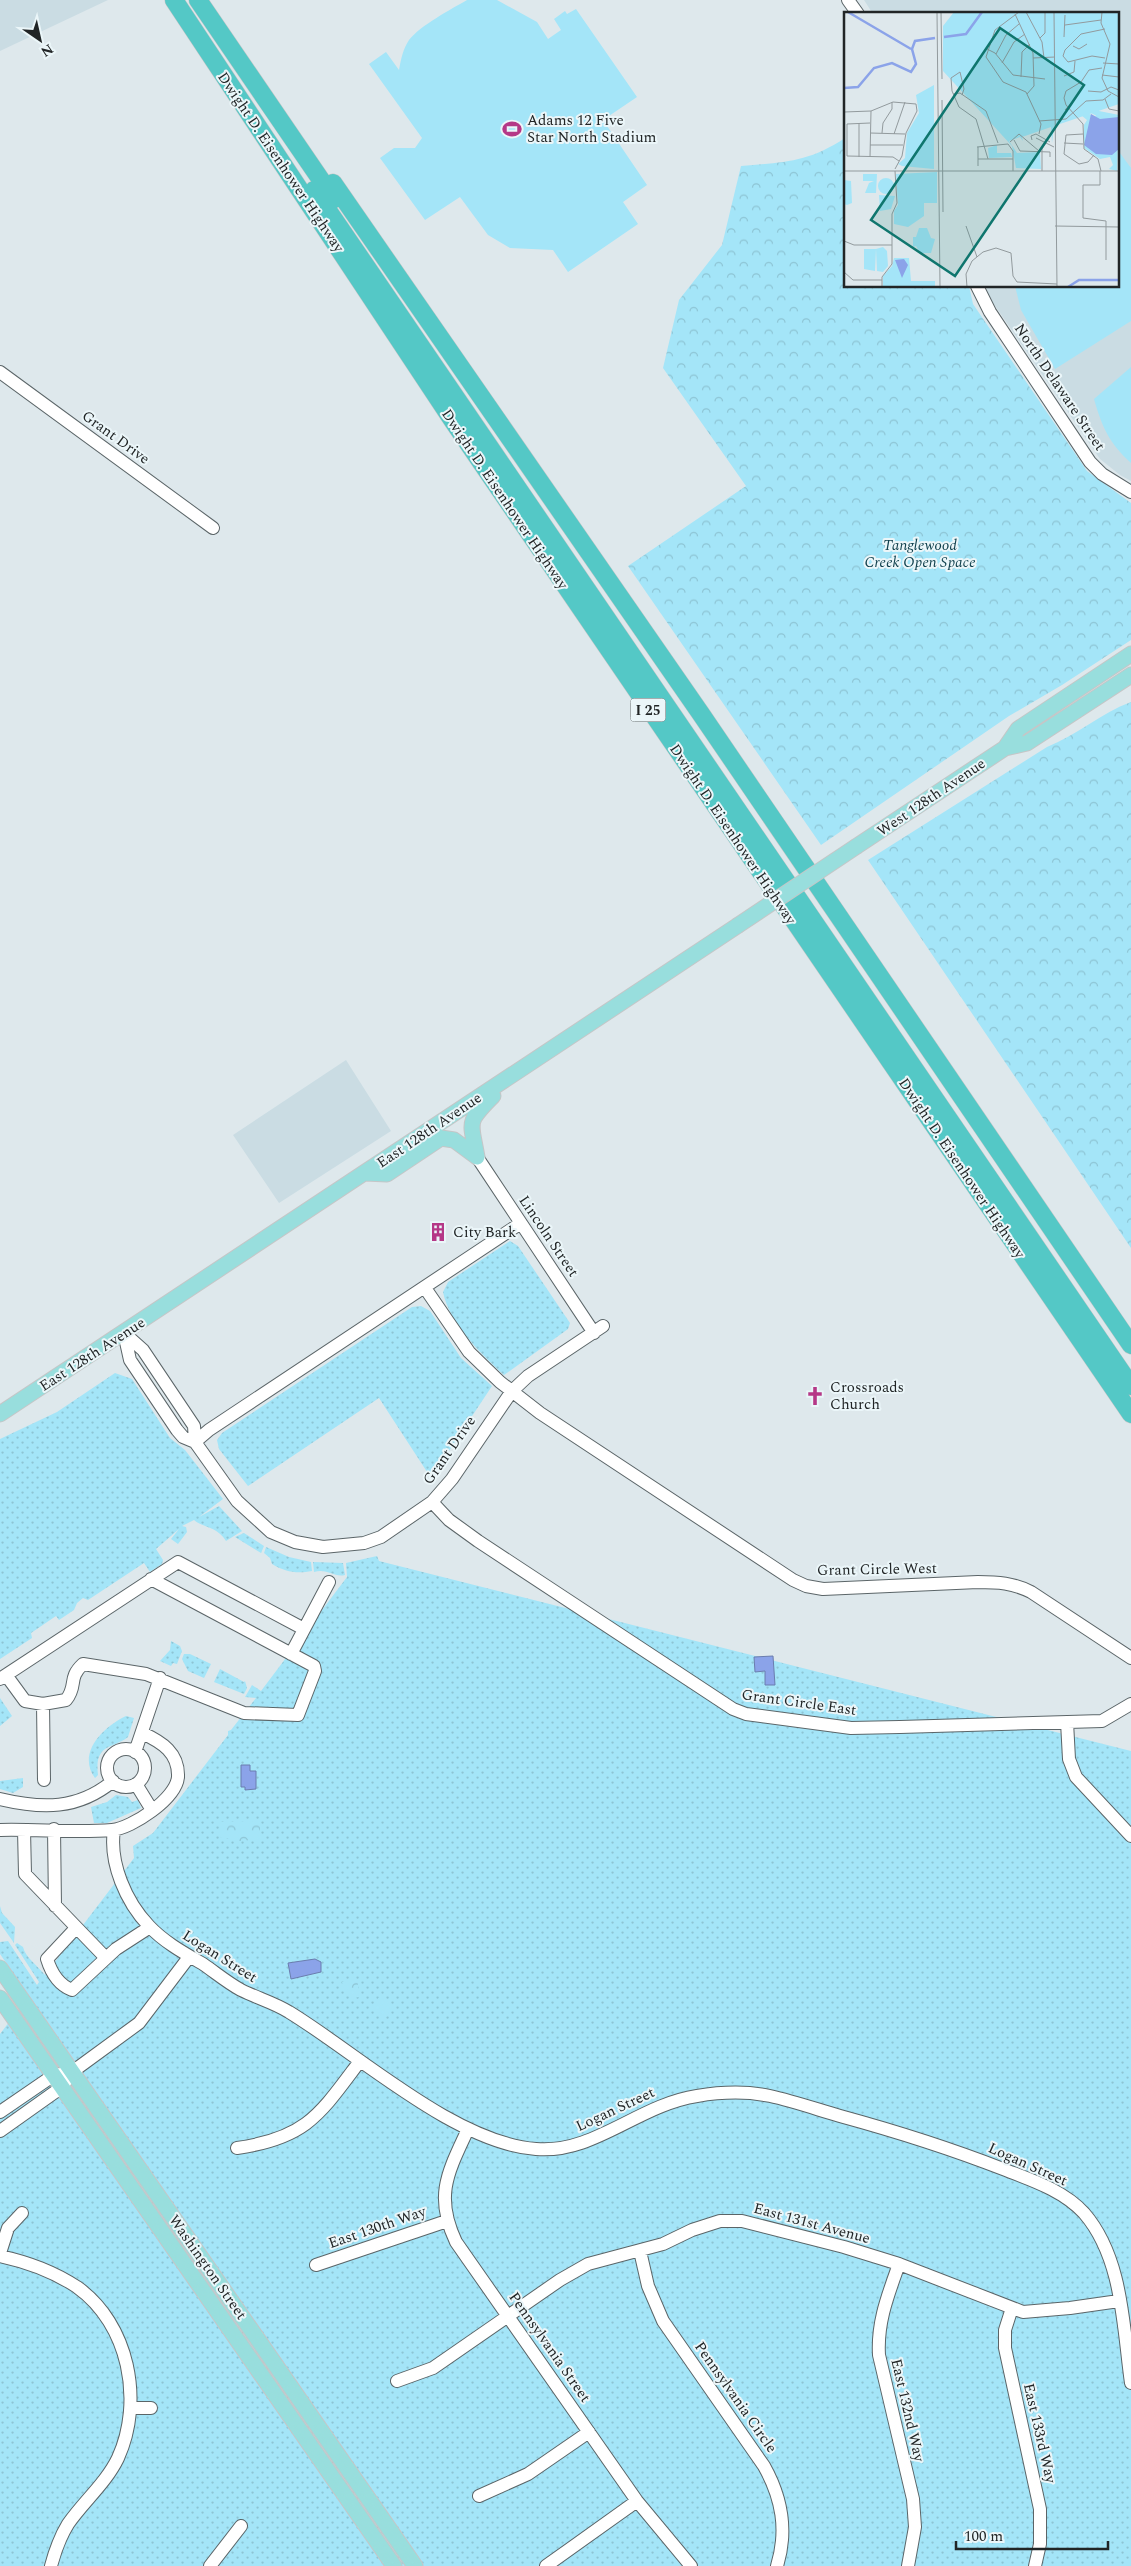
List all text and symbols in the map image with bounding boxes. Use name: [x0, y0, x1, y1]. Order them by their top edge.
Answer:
inset map: [844, 12, 1118, 288]
north arrow: [15, 15, 65, 65]
text: N: [36, 38, 58, 62]
street label: Dwight D. Eisenhower Highway: [211, 67, 350, 258]
place label: Adams 12 Five Star North Stadium: [527, 109, 657, 149]
sports icon: Adams 12 Five Star North Stadium: [501, 118, 523, 140]
street label: North Delaware Street: [1008, 319, 1111, 456]
street label: Dwight D. Eisenhower Highway: [435, 404, 574, 595]
street label: Grant Drive: [77, 405, 155, 470]
park label: Tanglewood Creek Open Space: [864, 534, 976, 574]
road number: I 25: [630, 698, 666, 722]
street label: Dwight D. Eisenhower Highway: [663, 739, 802, 930]
street label: West 128th Avenue: [872, 752, 990, 842]
street label: Dwight D. Eisenhower Highway: [892, 1073, 1031, 1264]
street label: East 128th Avenue: [372, 1087, 486, 1174]
street label: Lincoln Street: [513, 1191, 585, 1282]
building icon: City Bark: [427, 1221, 449, 1243]
place label: City Bark: [453, 1221, 516, 1244]
street label: East 128th Avenue: [35, 1311, 150, 1397]
place label: Crossroads Church: [830, 1376, 904, 1416]
church icon: Crossroads Church: [804, 1385, 826, 1407]
street label: Grant Drive: [417, 1411, 482, 1489]
street label: Grant Circle West: [817, 1557, 937, 1582]
street label: Grant Circle East: [740, 1683, 858, 1722]
street label: Logan Street: [178, 1924, 262, 1989]
street label: Logan Street: [572, 2081, 658, 2138]
street label: Logan Street: [984, 2137, 1071, 2192]
street label: East 131st Avenue: [751, 2197, 873, 2250]
street label: East 130th Way: [325, 2200, 430, 2255]
street label: Washington Street: [163, 2210, 252, 2325]
street label: Pennsylvania Street: [503, 2287, 596, 2407]
street label: Pennsylvania Circle: [688, 2337, 783, 2458]
street label: East 132nd Way: [885, 2356, 931, 2465]
street label: East 133rd Way: [1017, 2381, 1062, 2486]
scale bar: [956, 2518, 1108, 2550]
text: 100 m: [964, 2525, 1003, 2548]

